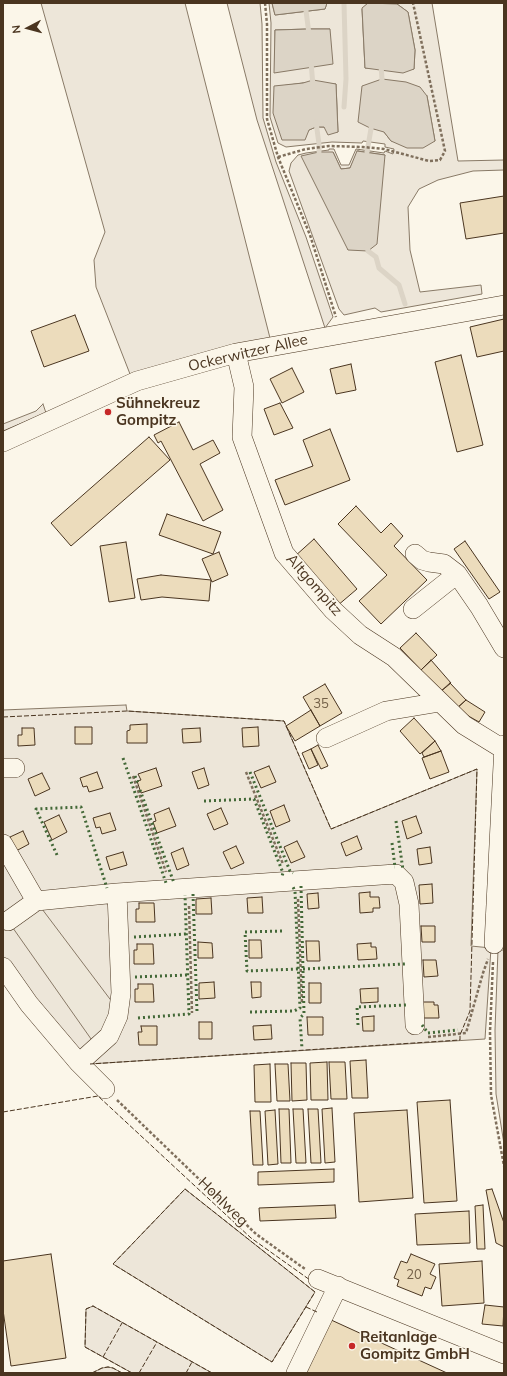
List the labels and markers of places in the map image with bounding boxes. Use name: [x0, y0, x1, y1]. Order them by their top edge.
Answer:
place label: Sühnekreuz Gompitz: [116, 394, 200, 429]
marker: Sühnekreuz Gompitz: [103, 407, 113, 417]
place label: Reitanlage Gompitz GmbH: [360, 1328, 470, 1363]
marker: Reitanlage Gompitz GmbH: [347, 1341, 357, 1351]

